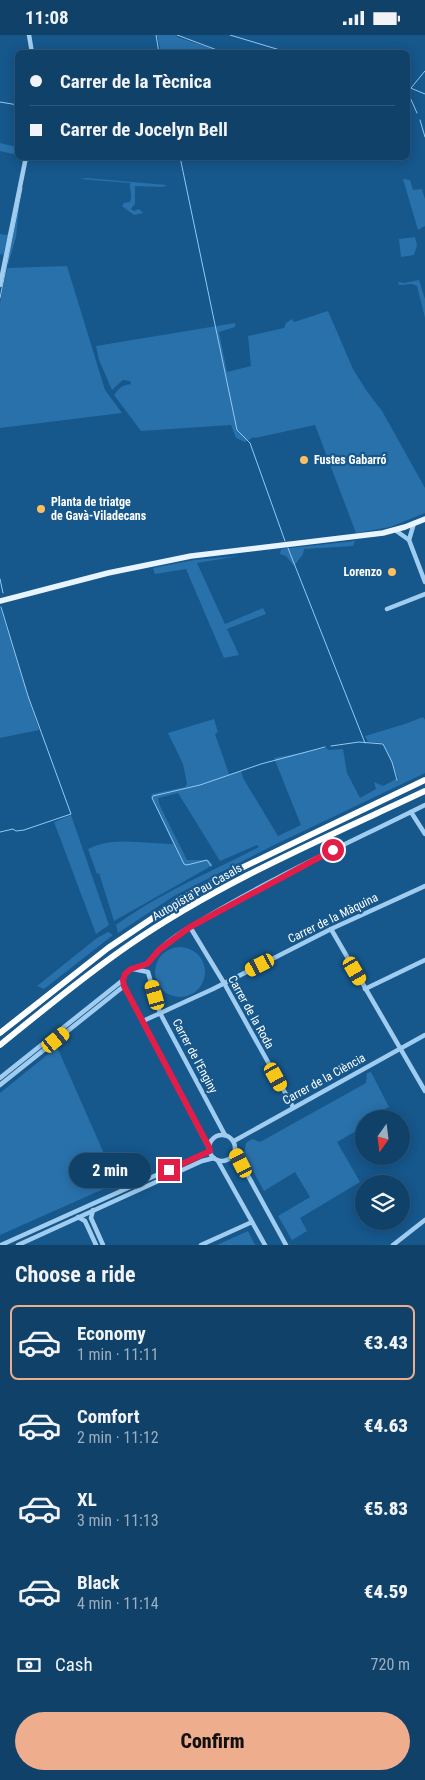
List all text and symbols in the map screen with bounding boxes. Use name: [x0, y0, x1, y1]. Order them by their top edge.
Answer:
text: 11:08: [25, 6, 69, 29]
text: Carrer de la Tècnica: [60, 70, 212, 93]
text: Carrer de Jocelyn Bell: [60, 118, 228, 141]
place label: Fustes Gabarró: [314, 453, 387, 467]
marker: Fustes Gabarró: [298, 454, 310, 466]
place label: Planta de triatge de Gavà-Viladecans: [51, 495, 147, 523]
marker: Planta de triatge de Gavà-Viladecans: [35, 503, 47, 515]
place label: Lorenzo: [343, 565, 382, 579]
marker: Lorenzo: [386, 566, 398, 578]
route start: [322, 839, 344, 861]
street label: Autopista Pau Casals: [150, 861, 244, 923]
street label: Carrer de la Màquina: [286, 890, 380, 946]
car: [243, 952, 276, 978]
car: [341, 954, 368, 988]
street label: Carrer de la Roda: [225, 973, 277, 1051]
car: [143, 979, 166, 1011]
street label: Carrer de l'Enginy: [170, 1016, 220, 1096]
car: [39, 1025, 72, 1055]
street label: Carrer de la Ciència: [280, 1050, 368, 1108]
car: [262, 1060, 289, 1094]
north arrow: [355, 1110, 410, 1165]
map controls: [355, 1110, 410, 1230]
car: [227, 1146, 254, 1180]
callout: 2 min: [69, 1153, 152, 1187]
route end: [158, 1159, 180, 1181]
text: 2 min: [92, 1161, 128, 1180]
button: layers: [355, 1175, 410, 1230]
text: Choose a ride: [15, 1262, 136, 1287]
icon: car: [17, 1320, 62, 1365]
text: Economy: [77, 1322, 146, 1345]
text: €3.43: [364, 1331, 408, 1354]
text: 1 min · 11:11: [77, 1345, 159, 1364]
icon: car: [17, 1403, 62, 1448]
text: Comfort: [77, 1405, 140, 1428]
text: €4.63: [364, 1414, 408, 1437]
text: 2 min · 11:12: [77, 1428, 159, 1447]
icon: car: [17, 1486, 62, 1531]
text: XL: [77, 1488, 97, 1511]
text: €5.83: [364, 1497, 408, 1520]
text: 3 min · 11:13: [77, 1511, 159, 1530]
icon: car: [17, 1569, 62, 1614]
text: Black: [77, 1571, 119, 1594]
text: €4.59: [364, 1580, 408, 1603]
text: 4 min · 11:14: [77, 1594, 159, 1613]
icon: cash: [15, 1651, 43, 1679]
text: Cash: [55, 1653, 93, 1676]
text: 720 m: [371, 1655, 410, 1674]
button: Confirm: [15, 1712, 410, 1770]

